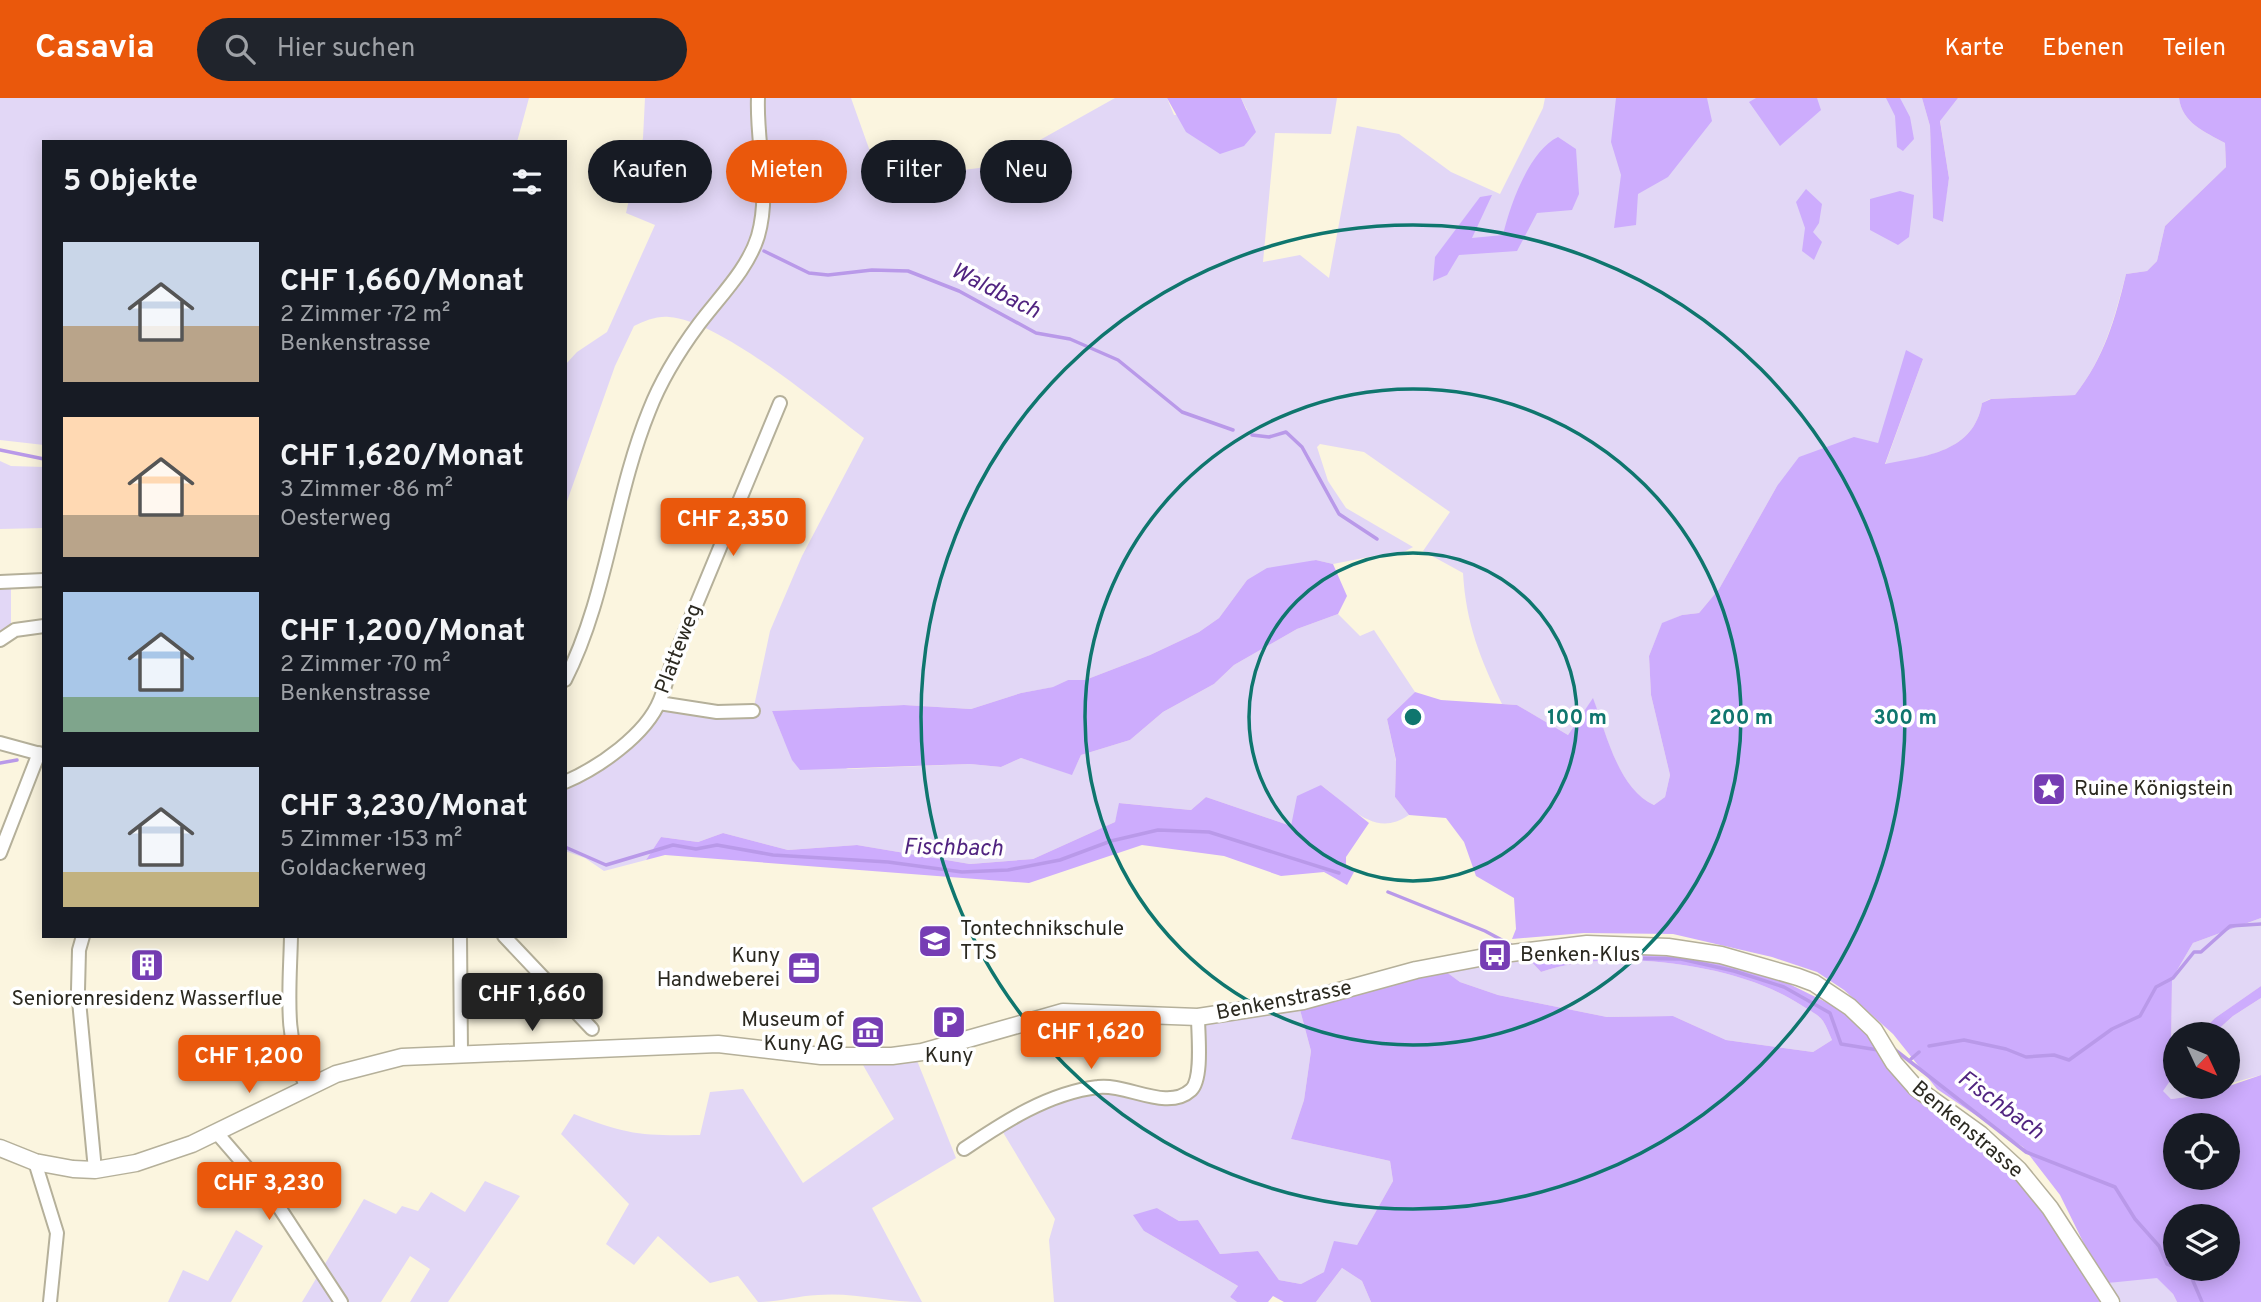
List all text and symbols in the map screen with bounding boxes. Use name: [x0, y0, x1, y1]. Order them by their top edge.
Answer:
search box: [197, 18, 687, 81]
text: Casavia: [35, 28, 155, 70]
icon: search: [221, 30, 259, 68]
text: Hier suchen: [277, 33, 415, 66]
text: Karte: [1944, 34, 2004, 64]
text: Ebenen: [2042, 34, 2124, 64]
text: Teilen: [2162, 34, 2226, 64]
chip: Kaufen: [588, 140, 712, 203]
chip: Mieten: [726, 140, 847, 203]
chip: Filter: [861, 140, 966, 203]
chip: Neu: [980, 140, 1072, 203]
icon: filters: [508, 163, 546, 201]
text: 5 Objekte: [63, 164, 198, 201]
water label: Waldbach: [945, 257, 1045, 327]
text: CHF 1,660/Monat: [280, 264, 524, 301]
icon: home: [119, 270, 203, 354]
text: 2 Zimmer · 72 m²: [280, 301, 450, 330]
text: Benkenstrasse: [280, 330, 431, 359]
text: CHF 1,620/Monat: [280, 439, 524, 476]
icon: home: [119, 445, 203, 529]
text: 3 Zimmer · 86 m²: [280, 476, 453, 505]
pin: CHF 2,350: [653, 498, 813, 558]
text: Oesterweg: [280, 505, 391, 534]
text: CHF 2,350: [677, 506, 789, 535]
street label: Platteweg: [650, 600, 708, 698]
text: CHF 1,200/Monat: [280, 614, 525, 651]
icon: home: [119, 620, 203, 704]
text: 2 Zimmer · 70 m²: [280, 651, 451, 680]
text: Benkenstrasse: [280, 680, 431, 709]
centre of rings: [1401, 705, 1425, 729]
text: 100 m: [1547, 705, 1607, 732]
text: 200 m: [1709, 705, 1773, 732]
text: 300 m: [1873, 705, 1937, 732]
place icon: Ruine Königstein: [2030, 770, 2068, 808]
place label: Ruine Königstein: [2074, 776, 2233, 803]
text: CHF 3,230/Monat: [280, 789, 528, 826]
icon: home: [119, 795, 203, 879]
text: 5 Zimmer · 153 m²: [280, 826, 462, 855]
water label: Fischbach: [903, 834, 1004, 864]
text: Goldackerweg: [280, 855, 427, 884]
place label: Tontechnikschule TTS: [960, 916, 1124, 967]
school or university icon: Tontechnikschule TTS: [916, 922, 954, 960]
bus stop icon: Benken-Klus: [1476, 936, 1514, 974]
place label: Benken-Klus: [1520, 942, 1640, 969]
place label: Kuny Handweberei: [657, 943, 780, 994]
building icon: Seniorenresidenz Wasserflue: [128, 946, 166, 984]
office icon: Kuny Handweberei: [785, 949, 823, 987]
pin: CHF 1,660: [452, 974, 612, 1033]
street label: Benkenstrasse: [1214, 975, 1354, 1027]
text: CHF 1,660: [478, 981, 586, 1010]
place label: Seniorenresidenz Wasserflue: [12, 986, 282, 1013]
parking icon: Kuny: [930, 1003, 968, 1041]
place label: Museum of Kuny AG: [741, 1007, 844, 1058]
pin: CHF 1,620: [1011, 1012, 1171, 1071]
museum icon: Museum of Kuny AG: [849, 1013, 887, 1051]
text: CHF 1,620: [1037, 1019, 1145, 1048]
north arrow: [2163, 1022, 2240, 1099]
map controls: [2163, 1022, 2240, 1281]
pin: CHF 1,200: [169, 1035, 329, 1095]
text: CHF 1,200: [194, 1043, 304, 1072]
place label: Kuny: [925, 1043, 973, 1070]
water label: Fischbach: [1951, 1065, 2049, 1147]
street label: Benkenstrasse: [1906, 1075, 2028, 1185]
button: locate: [2163, 1113, 2240, 1190]
pin: CHF 3,230: [189, 1162, 349, 1222]
text: CHF 3,230: [213, 1170, 325, 1199]
button: layers: [2163, 1204, 2240, 1281]

